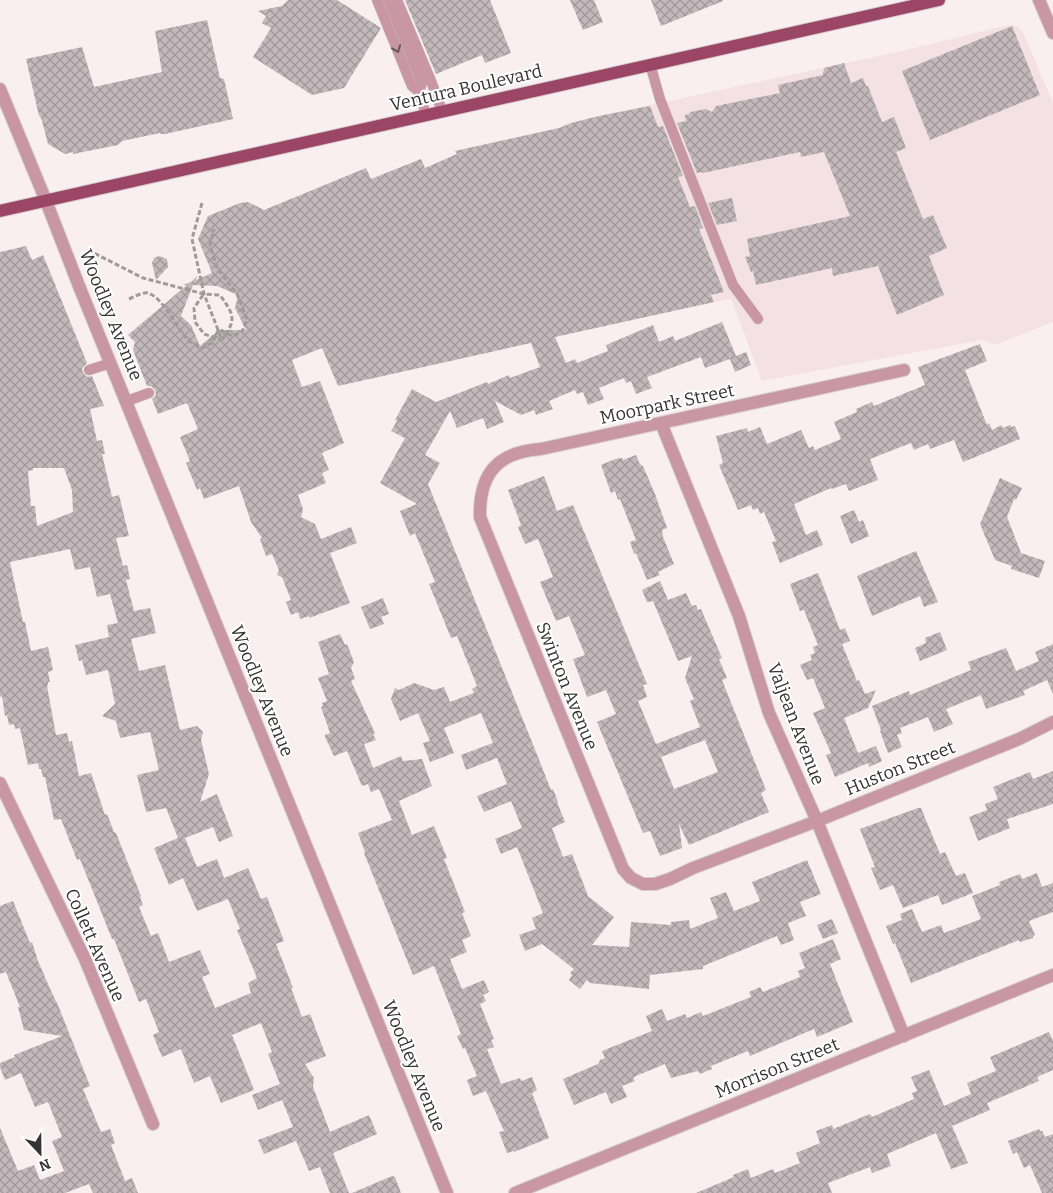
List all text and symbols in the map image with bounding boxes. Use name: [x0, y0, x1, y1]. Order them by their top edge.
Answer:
one-way arrow: [391, 44, 401, 53]
street label: Ventura Boulevard: [388, 60, 545, 116]
street label: Woodley Avenue: [75, 246, 147, 384]
street label: Moorpark Street: [598, 379, 737, 429]
street label: Swinton Avenue: [531, 619, 603, 753]
street label: Woodley Avenue: [226, 622, 298, 760]
street label: Valjean Avenue: [763, 660, 829, 788]
street label: Huston Street: [842, 736, 959, 800]
street label: Collett Avenue: [60, 885, 130, 1005]
street label: Woodley Avenue: [378, 997, 450, 1135]
street label: Morrison Street: [712, 1033, 843, 1103]
north arrow: [15, 1128, 65, 1178]
text: N: [36, 1155, 53, 1175]

